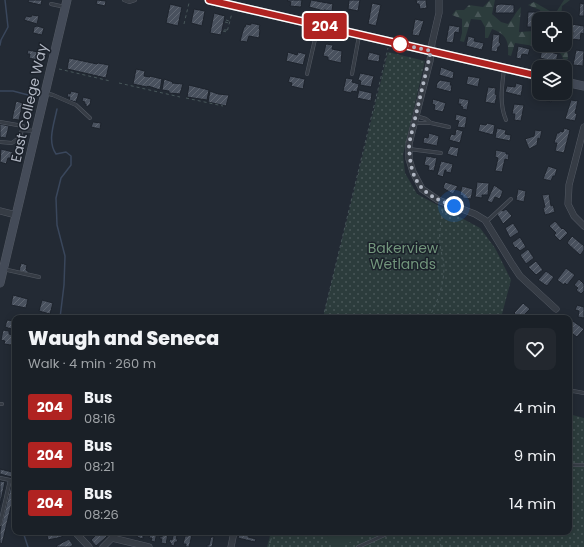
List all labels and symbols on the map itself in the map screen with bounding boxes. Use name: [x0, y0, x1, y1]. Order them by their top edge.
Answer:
line badge: 204: [302, 13, 348, 39]
unlabelled marker: [391, 35, 409, 53]
street label: East College Way: [6, 42, 52, 164]
your location: [444, 196, 464, 216]
park label: Bakerview Wetlands: [368, 238, 439, 274]

